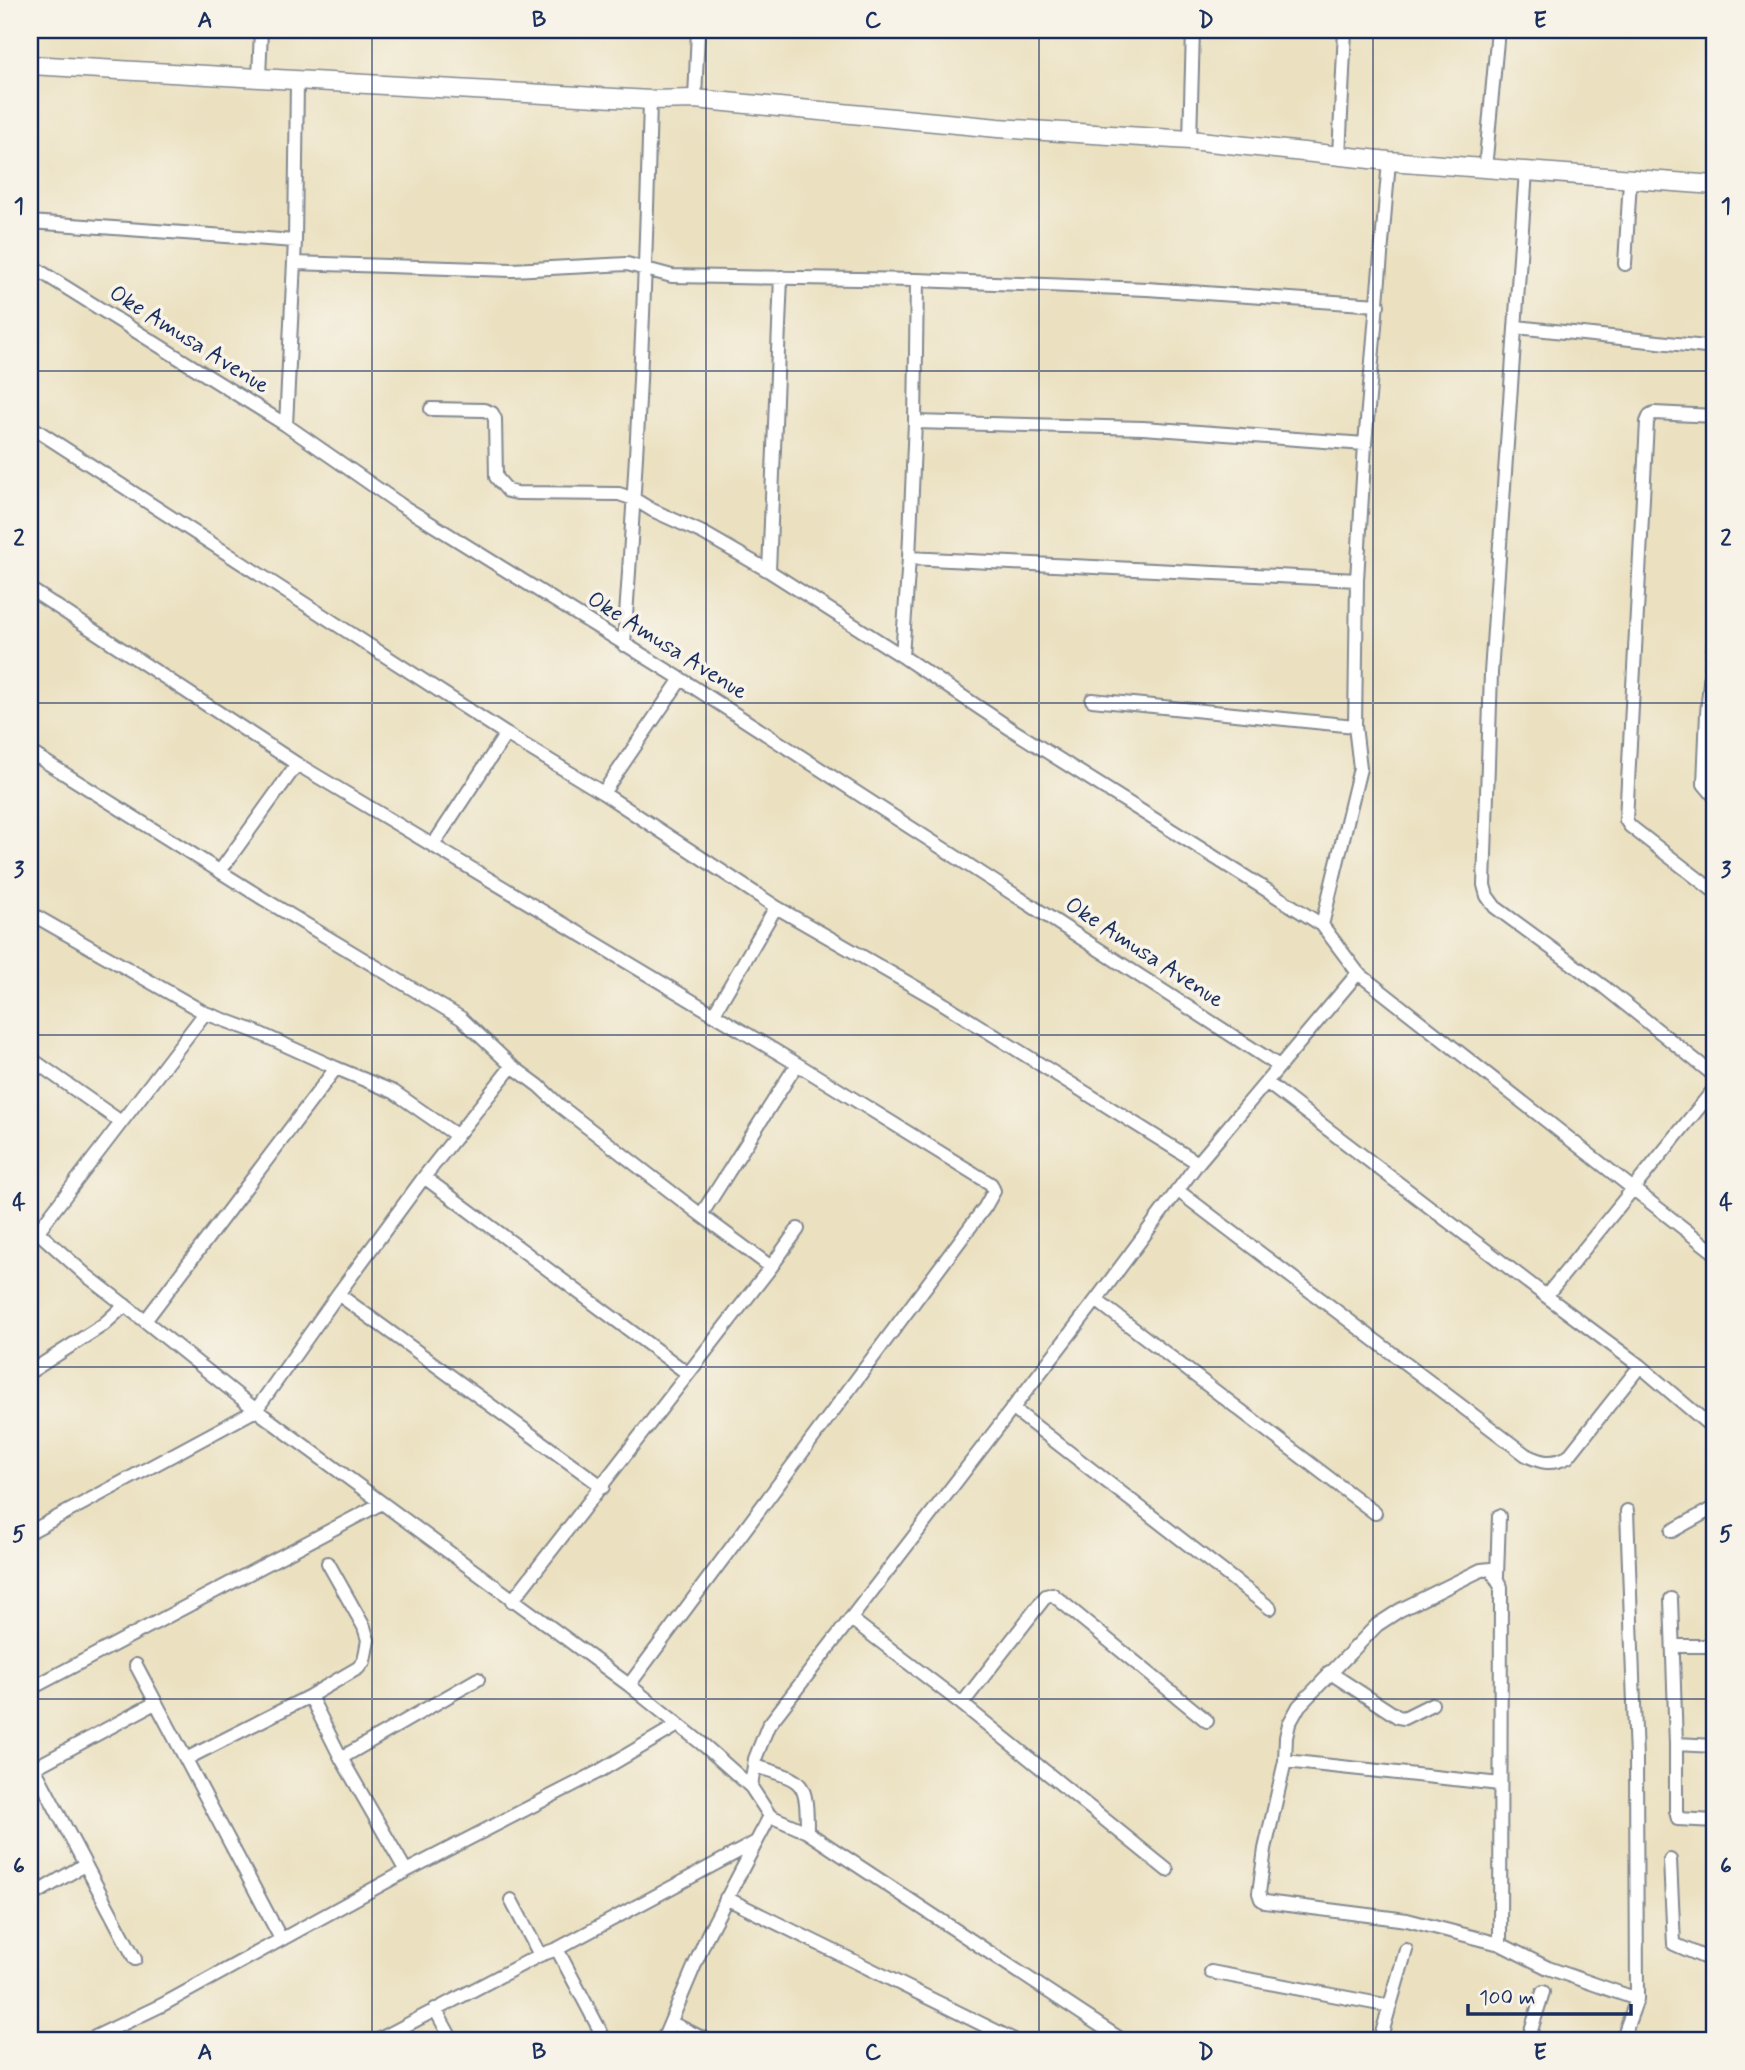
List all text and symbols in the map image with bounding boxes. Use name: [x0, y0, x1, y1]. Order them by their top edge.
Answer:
text: A: [197, 6, 213, 36]
text: B: [532, 6, 547, 36]
text: C: [865, 6, 882, 36]
text: D: [1198, 6, 1214, 36]
text: E: [1533, 6, 1547, 36]
text: 1: [14, 192, 24, 222]
text: 1: [1721, 192, 1731, 222]
street label: Oke Amusa Avenue: [103, 279, 275, 401]
text: 2: [13, 524, 25, 554]
text: 2: [1720, 524, 1732, 554]
street label: Oke Amusa Avenue: [581, 585, 753, 707]
text: 3: [14, 856, 25, 886]
text: 3: [1721, 856, 1732, 886]
street label: Oke Amusa Avenue: [1059, 890, 1229, 1016]
text: 4: [12, 1188, 26, 1218]
text: 4: [1719, 1188, 1733, 1218]
text: 5: [12, 1520, 26, 1550]
text: 5: [1719, 1520, 1733, 1550]
text: 6: [13, 1852, 25, 1882]
text: 6: [1720, 1852, 1732, 1882]
scale bar: [1468, 1972, 1631, 2016]
text: 100 m: [1479, 1984, 1535, 2012]
text: A: [197, 2038, 213, 2068]
text: B: [532, 2038, 547, 2068]
text: C: [865, 2038, 882, 2068]
text: D: [1198, 2038, 1214, 2068]
text: E: [1533, 2038, 1547, 2068]

